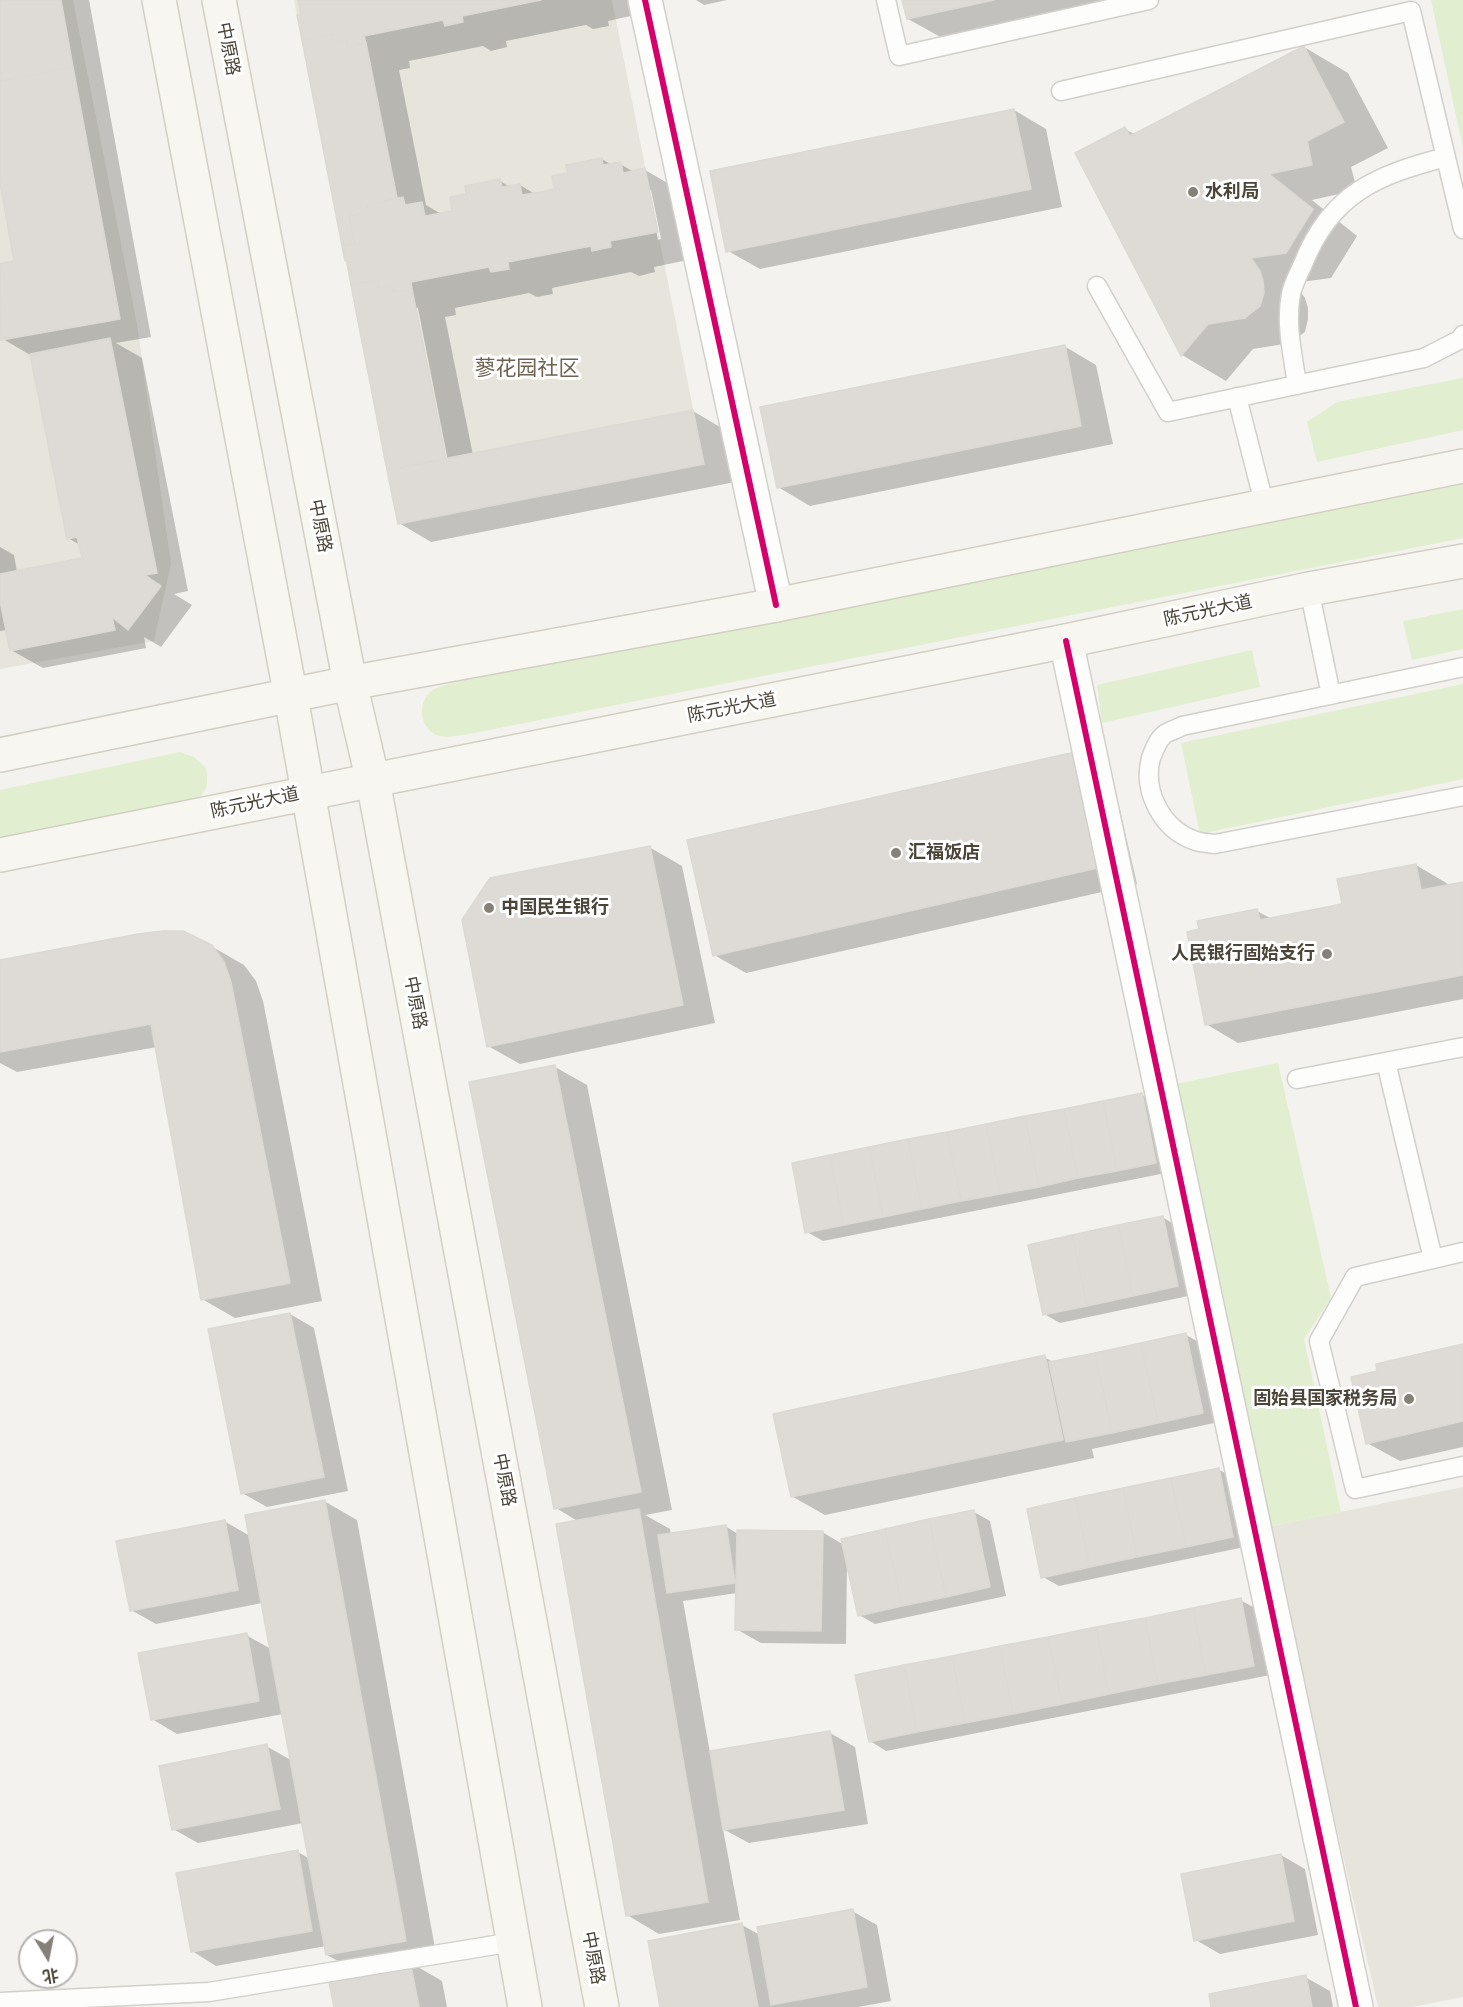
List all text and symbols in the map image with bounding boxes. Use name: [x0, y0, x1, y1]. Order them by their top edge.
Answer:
street label: 中原路: [212, 20, 244, 78]
place label: 水利局: [1205, 181, 1259, 203]
marker: 水利局: [1186, 185, 1200, 199]
district label: 蓼花园社区: [475, 356, 579, 382]
street label: 中原路: [304, 497, 336, 555]
street label: 陈元光大道: [1162, 591, 1254, 631]
street label: 陈元光大道: [686, 689, 778, 727]
street label: 陈元光大道: [209, 783, 301, 823]
place label: 汇福饭店: [908, 842, 980, 864]
marker: 汇福饭店: [889, 846, 903, 860]
place label: 中国民生银行: [501, 897, 609, 919]
marker: 中国民生银行: [482, 901, 496, 915]
place label: 人民银行固始支行: [1171, 943, 1315, 965]
marker: 人民银行固始支行: [1320, 947, 1334, 961]
street label: 中原路: [399, 974, 431, 1032]
place label: 固始县国家税务局: [1253, 1388, 1397, 1410]
marker: 固始县国家税务局: [1402, 1392, 1416, 1406]
street label: 中原路: [488, 1451, 520, 1509]
north arrow: [18, 1929, 78, 1989]
street label: 中原路: [577, 1929, 609, 1987]
text: 北: [41, 1965, 60, 1986]

